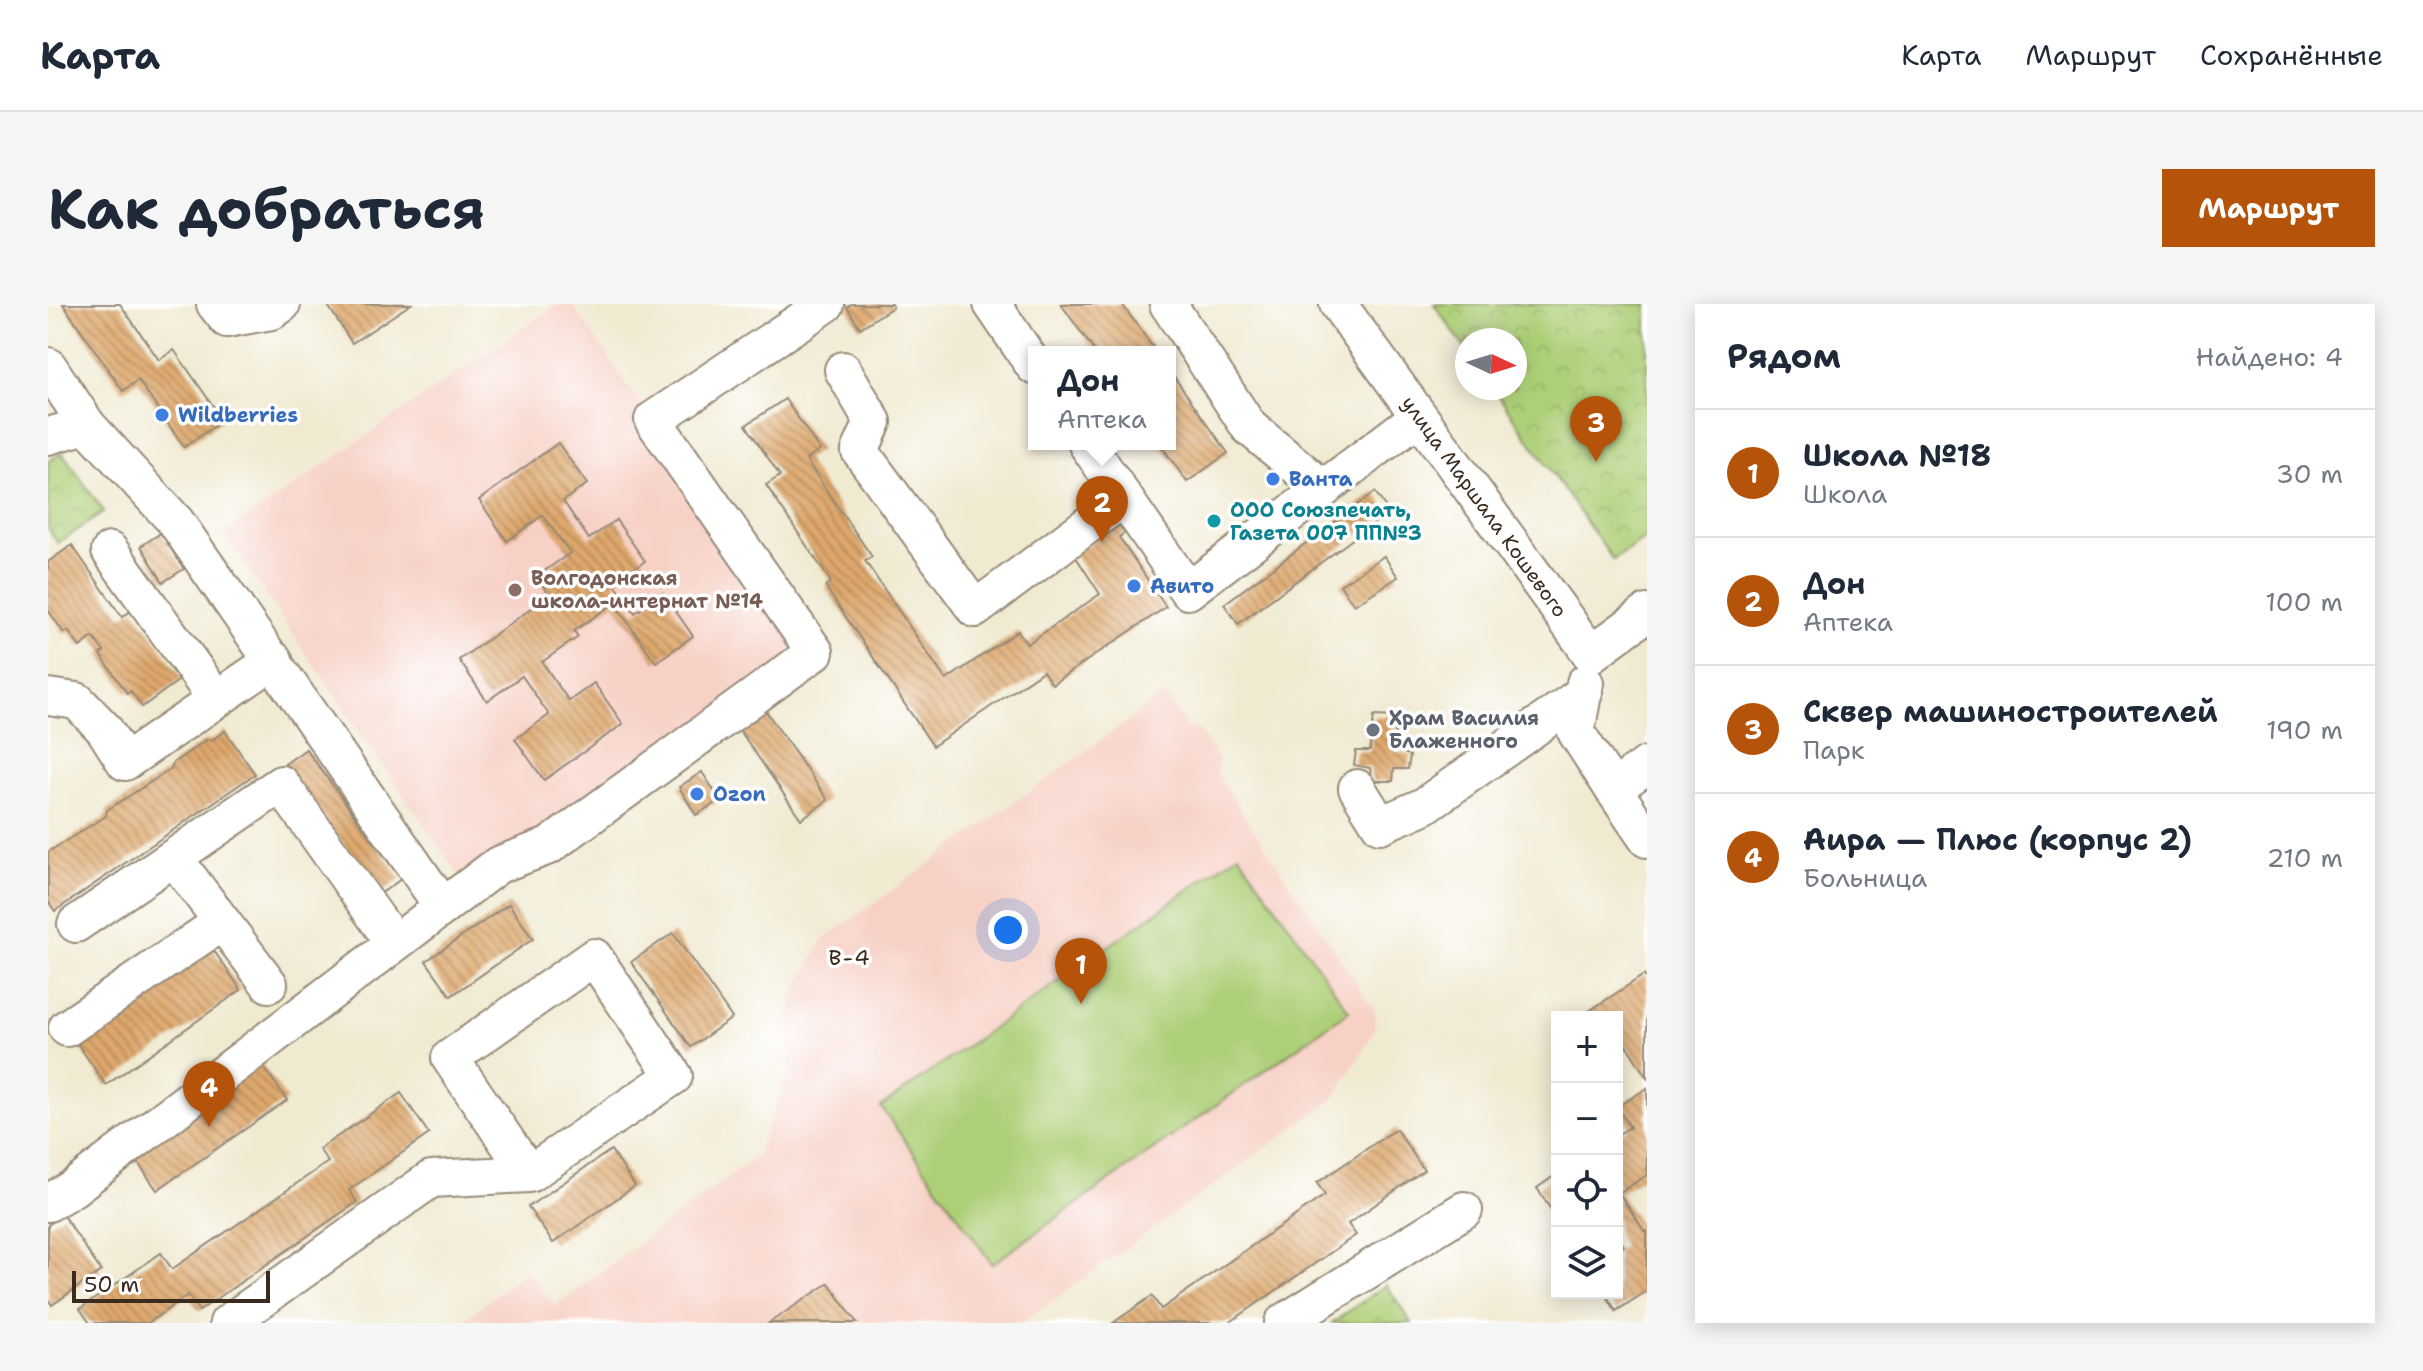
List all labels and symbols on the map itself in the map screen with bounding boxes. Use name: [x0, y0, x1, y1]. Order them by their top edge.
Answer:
north arrow: [1455, 328, 1527, 400]
street label: улица Маршала Кошевого: [1396, 391, 1573, 622]
pin: 3: [1570, 396, 1622, 462]
place label: Wildberries: [178, 402, 298, 428]
marker: Wildberries: [153, 406, 171, 424]
place label: Ванта: [1289, 466, 1353, 492]
marker: Ванта: [1264, 470, 1282, 488]
pin: 2: [1076, 476, 1128, 542]
place label: ООО Союзпечать, Газета 007 ПП№3: [1230, 497, 1422, 546]
marker: ООО Союзпечать, Газета 007 ПП№3: [1205, 512, 1223, 530]
place label: Волгодонская школа-интернат №14: [531, 565, 763, 614]
place label: Авито: [1150, 573, 1214, 599]
marker: Авито: [1125, 577, 1143, 595]
marker: Волгодонская школа-интернат №14: [506, 581, 524, 599]
place label: Храм Василия Блаженного: [1389, 705, 1539, 754]
marker: Храм Василия Блаженного: [1364, 721, 1382, 739]
place label: Ozon: [713, 781, 766, 807]
marker: Ozon: [688, 785, 706, 803]
your location: [988, 910, 1028, 950]
pin: 1: [1055, 938, 1107, 1004]
district label: В-4: [828, 943, 872, 972]
pin: 4: [183, 1061, 235, 1127]
scale bar: [72, 1267, 270, 1303]

